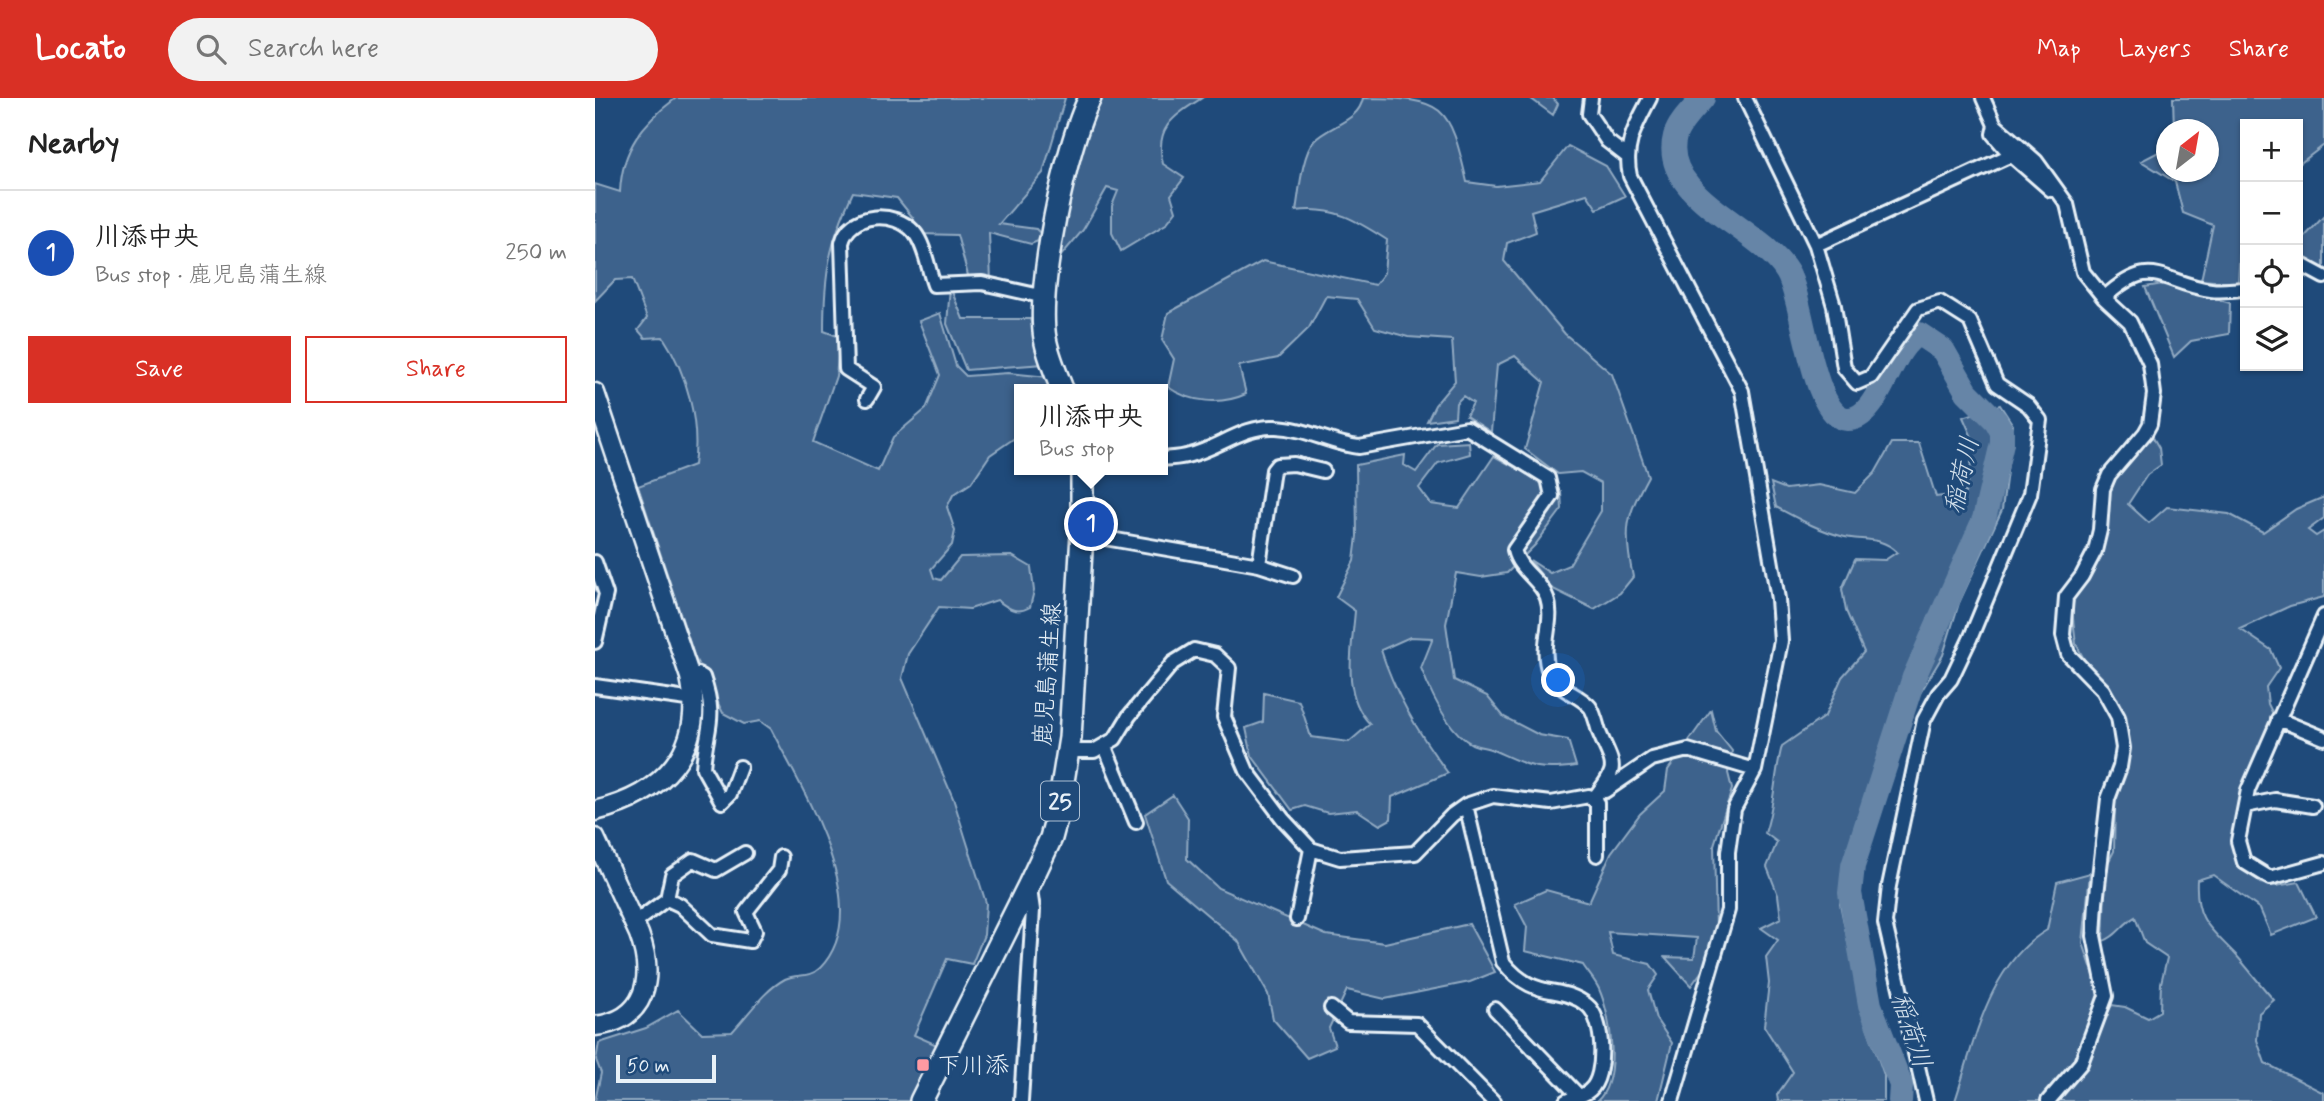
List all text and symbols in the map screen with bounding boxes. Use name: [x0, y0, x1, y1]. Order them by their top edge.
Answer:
search box: [168, 18, 658, 81]
text: Locato: [35, 27, 126, 71]
icon: search: [192, 30, 230, 68]
text: Search here: [248, 32, 379, 66]
text: Map: [2037, 34, 2081, 65]
text: Layers: [2119, 34, 2191, 65]
text: Share: [2229, 34, 2289, 65]
north arrow: [2156, 119, 2219, 182]
map controls: [2240, 119, 2303, 371]
button: +: [2240, 119, 2303, 182]
text: Nearby: [28, 124, 119, 163]
button: −: [2240, 182, 2303, 245]
text: 川添中央: [95, 221, 199, 255]
text: 1: [46, 238, 56, 268]
text: 250 m: [505, 238, 567, 268]
button: locate: [2240, 245, 2303, 308]
text: Bus stop · 鹿児島蒲生線: [95, 261, 327, 291]
button: layers: [2240, 308, 2303, 371]
button: Save: [28, 336, 291, 403]
button: Share: [305, 336, 567, 403]
popup: [1014, 384, 1168, 475]
text: 川添中央: [1039, 401, 1143, 435]
water label: 稲荷川: [1938, 434, 1988, 517]
text: Bus stop: [1039, 435, 1115, 465]
pin: 1: [1068, 498, 1114, 550]
street label: 鹿児島蒲生線: [1028, 601, 1069, 747]
your location: [1541, 663, 1575, 697]
road number: 25: [1041, 782, 1079, 820]
water label: 稲荷川: [1882, 988, 1938, 1073]
place label: 下川添: [937, 1051, 1009, 1082]
scale bar: [616, 1052, 716, 1084]
text: 50 m: [627, 1054, 670, 1079]
marker: 下川添: [915, 1057, 931, 1073]

